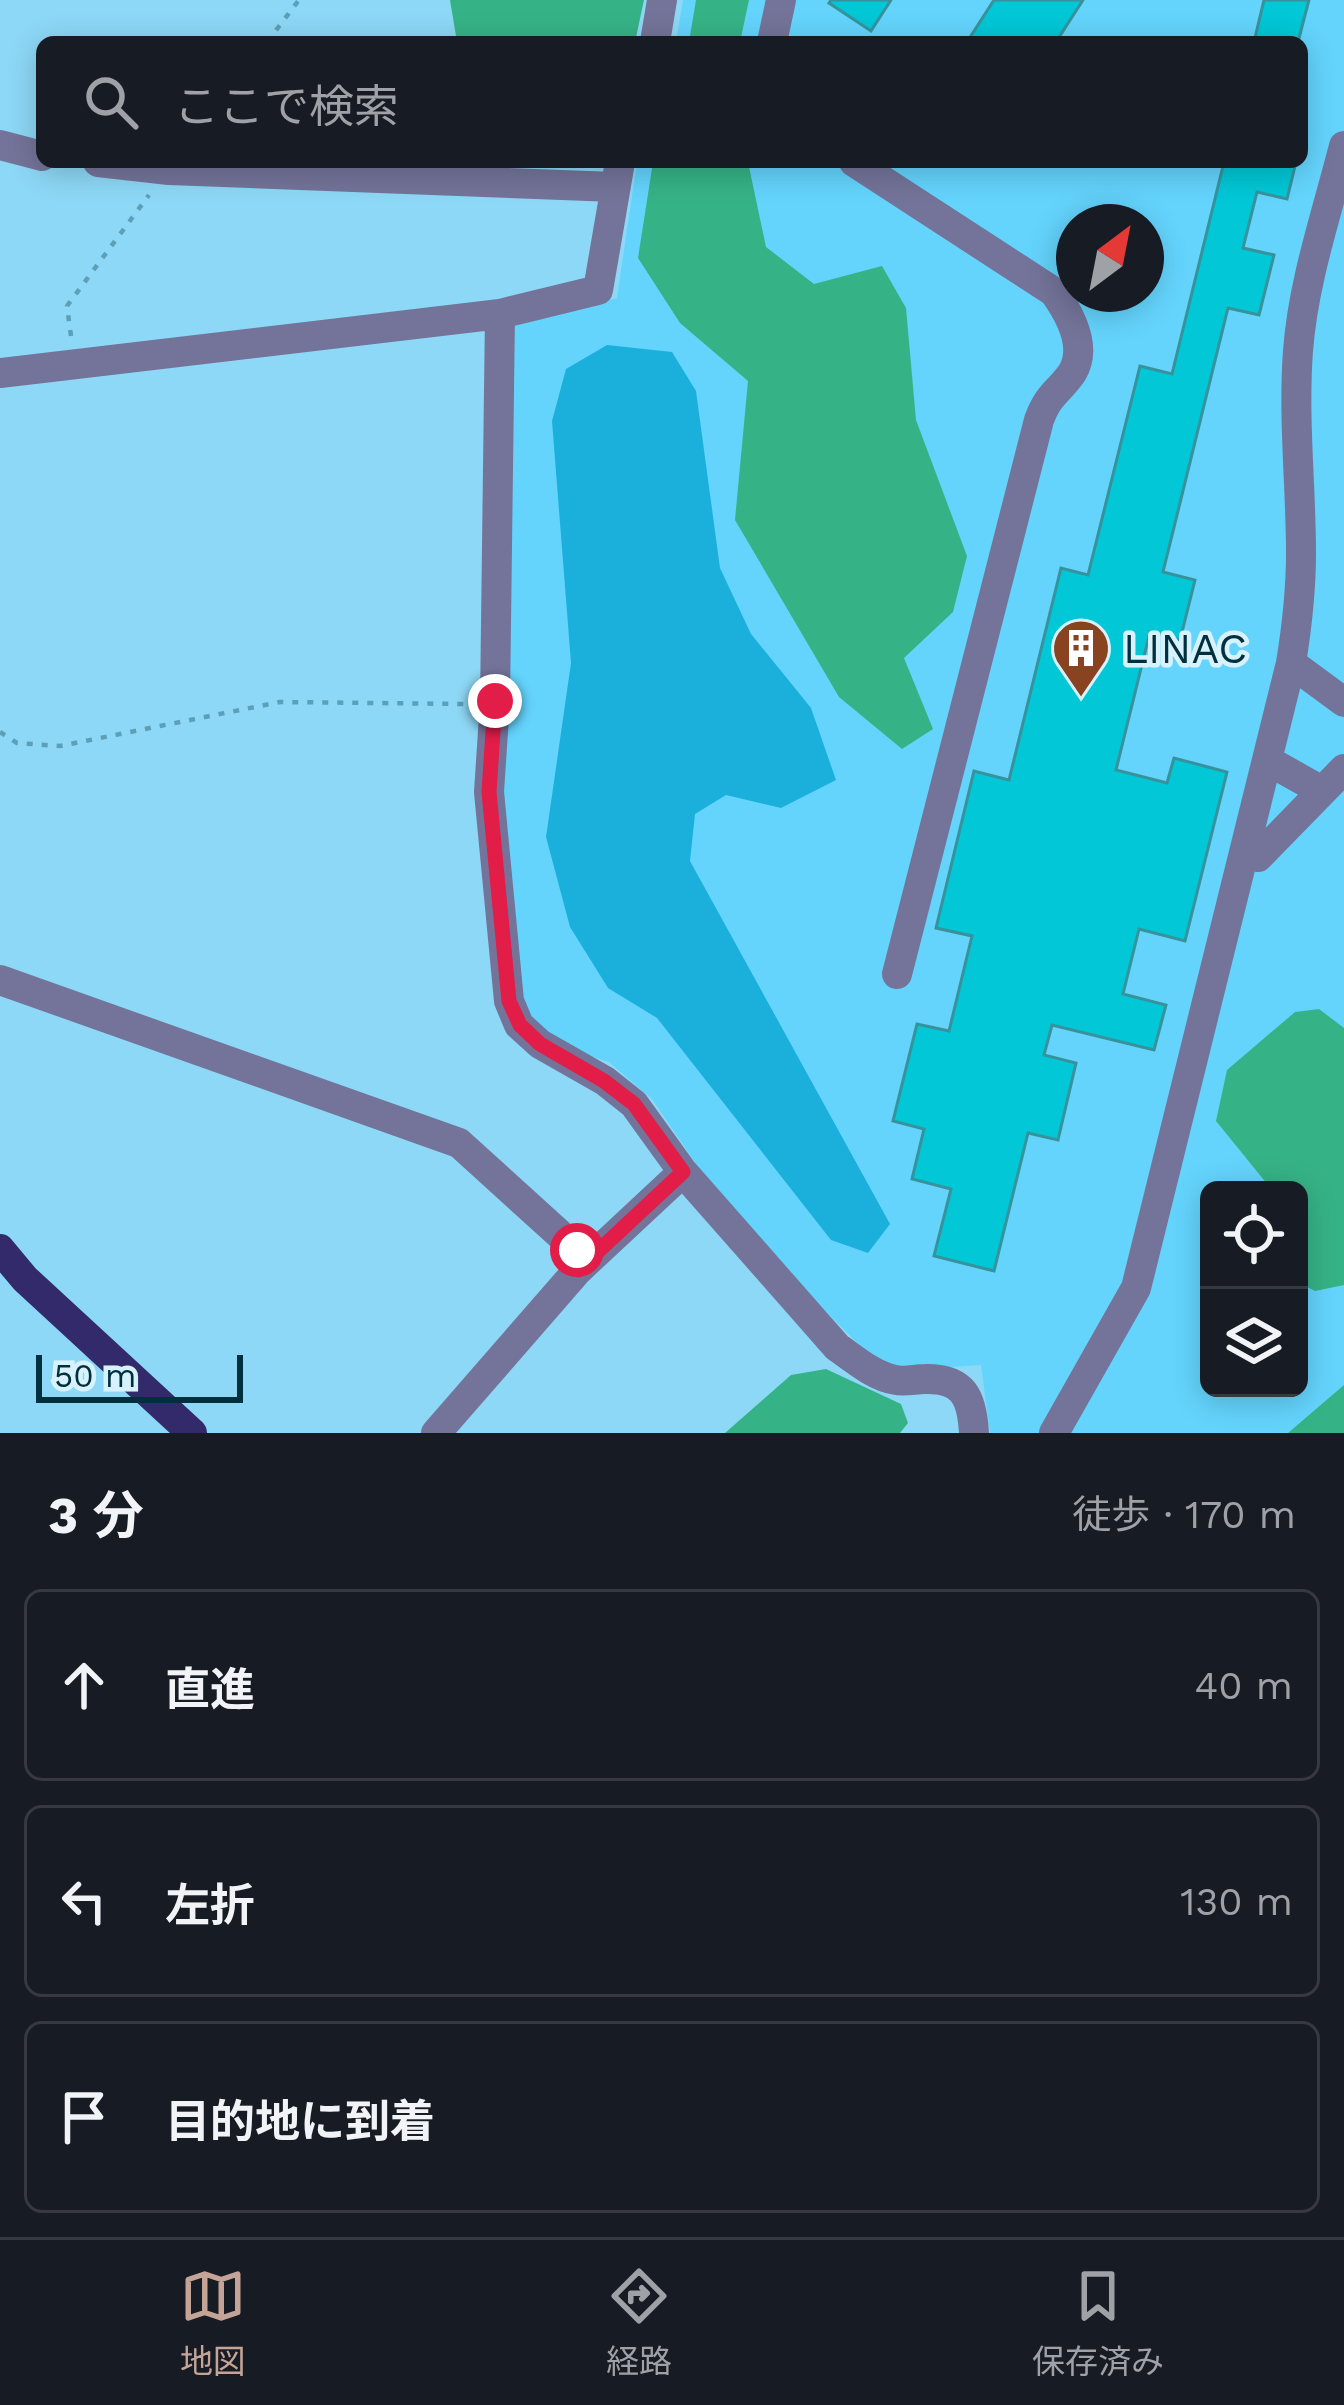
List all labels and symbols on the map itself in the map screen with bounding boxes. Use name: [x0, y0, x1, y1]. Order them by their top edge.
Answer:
north arrow: [1056, 204, 1164, 312]
building icon: LINAC: [1050, 617, 1112, 699]
place label: LINAC: [1123, 624, 1247, 673]
route end: [468, 674, 522, 728]
route start: [550, 1223, 604, 1277]
scale bar: [36, 1349, 243, 1402]

